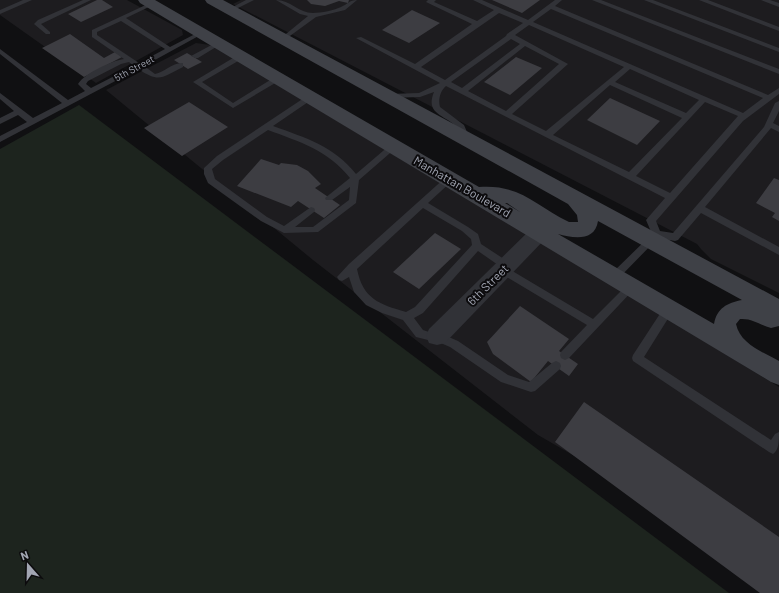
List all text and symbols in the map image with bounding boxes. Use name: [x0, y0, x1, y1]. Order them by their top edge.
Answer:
street label: 5th Street: [112, 52, 156, 84]
street label: Manhattan Boulevard: [412, 153, 513, 220]
street label: 6th Street: [464, 261, 511, 308]
north arrow: [8, 545, 48, 585]
text: N: [19, 548, 30, 562]

